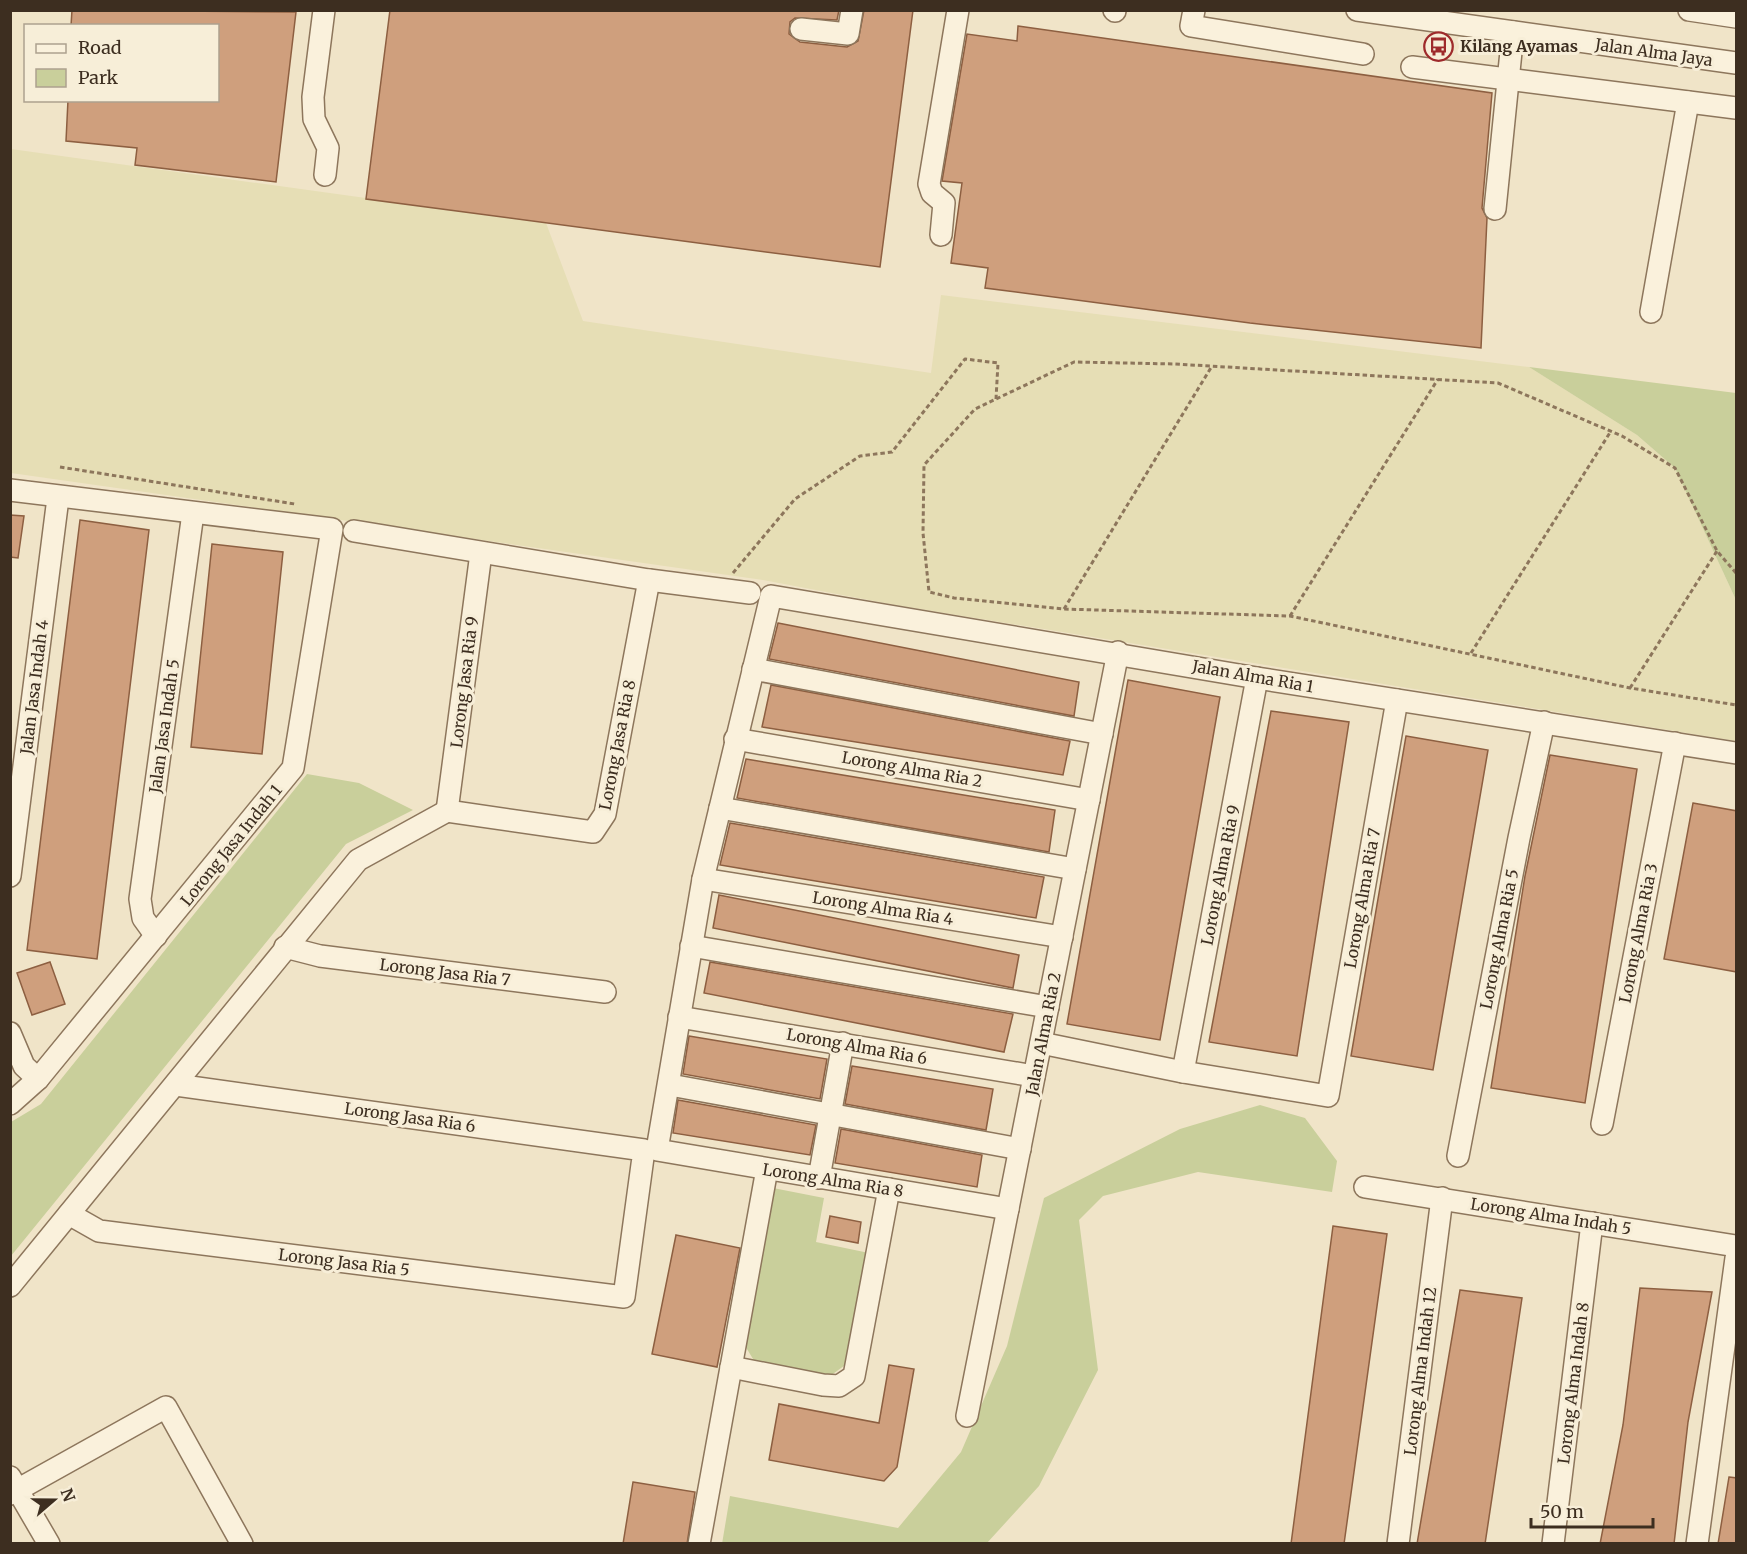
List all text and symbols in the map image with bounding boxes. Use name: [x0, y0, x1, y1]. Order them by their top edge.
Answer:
legend: [24, 24, 219, 102]
bus stop icon: Kilang Ayamas: [1423, 30, 1455, 62]
street label: Jalan Alma Jaya: [1593, 34, 1714, 70]
text: Road: [78, 36, 122, 59]
place label: Kilang Ayamas: [1460, 36, 1578, 56]
text: Park: [78, 66, 119, 89]
street label: Lorong Jasa Ria 9: [446, 615, 482, 749]
street label: Jalan Jasa Indah 4: [16, 618, 52, 756]
street label: Jalan Alma Ria 1: [1190, 655, 1315, 697]
street label: Jalan Jasa Indah 5: [145, 658, 183, 795]
street label: Lorong Jasa Ria 8: [595, 678, 639, 812]
street label: Lorong Alma Ria 2: [840, 747, 984, 791]
street label: Lorong Jasa Indah 1: [176, 780, 286, 910]
street label: Lorong Alma Ria 9: [1197, 803, 1243, 947]
street label: Lorong Alma Ria 7: [1340, 826, 1384, 970]
street label: Lorong Alma Ria 3: [1615, 861, 1661, 1005]
street label: Lorong Alma Ria 5: [1476, 867, 1522, 1011]
street label: Lorong Alma Ria 4: [811, 887, 955, 929]
street label: Lorong Jasa Ria 7: [378, 954, 512, 990]
street label: Jalan Alma Ria 2: [1021, 971, 1065, 1098]
street label: Lorong Alma Ria 6: [785, 1024, 929, 1068]
street label: Lorong Jasa Ria 6: [343, 1098, 477, 1136]
street label: Lorong Alma Ria 8: [761, 1159, 905, 1201]
street label: Lorong Alma Indah 5: [1469, 1193, 1633, 1239]
street label: Lorong Jasa Ria 5: [277, 1244, 411, 1280]
street label: Lorong Alma Indah 12: [1400, 1286, 1440, 1456]
street label: Lorong Alma Indah 8: [1553, 1301, 1593, 1465]
north arrow: [24, 1470, 84, 1530]
text: N: [57, 1486, 80, 1505]
scale bar: [1531, 1491, 1652, 1529]
text: 50 m: [1540, 1500, 1584, 1523]

